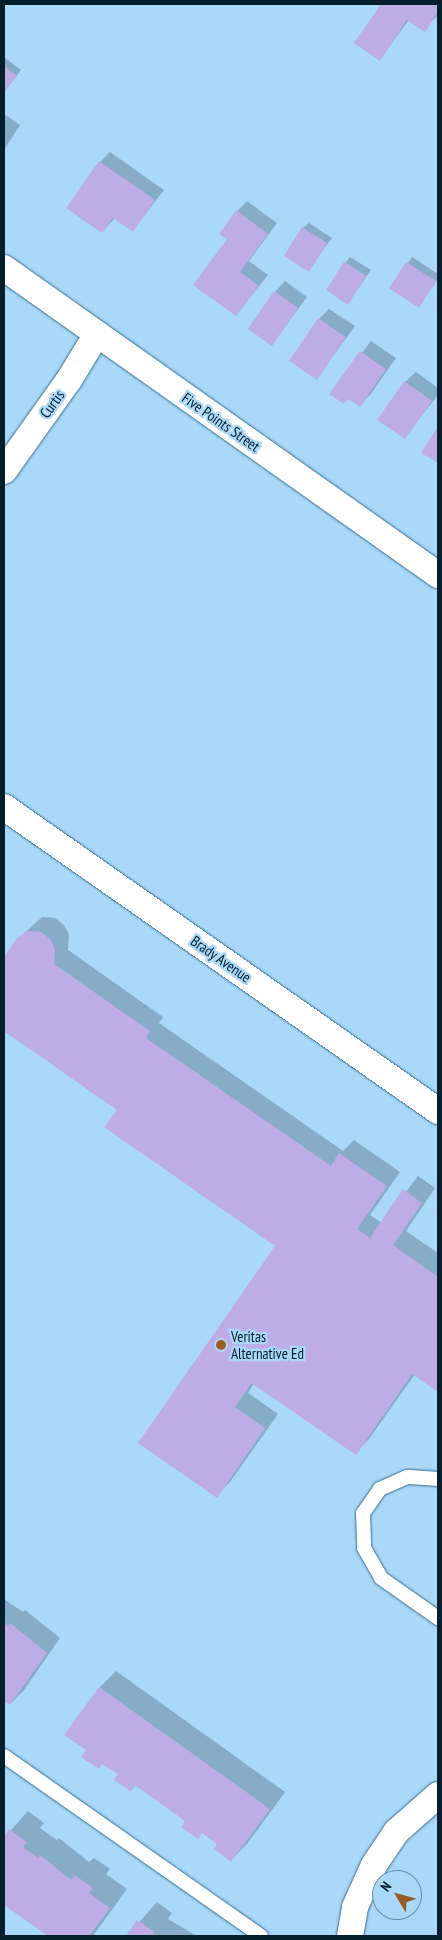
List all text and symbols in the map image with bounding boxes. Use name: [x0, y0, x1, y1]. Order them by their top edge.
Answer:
street label: Curtis: [36, 387, 68, 421]
street label: Five Points Street: [179, 389, 263, 455]
street label: Brady Avenue: [187, 931, 255, 987]
place label: Veritas Alternative Ed: [231, 1327, 304, 1362]
marker: Veritas Alternative Ed: [215, 1339, 227, 1351]
north arrow: [372, 1870, 422, 1920]
text: N: [376, 1878, 395, 1895]

